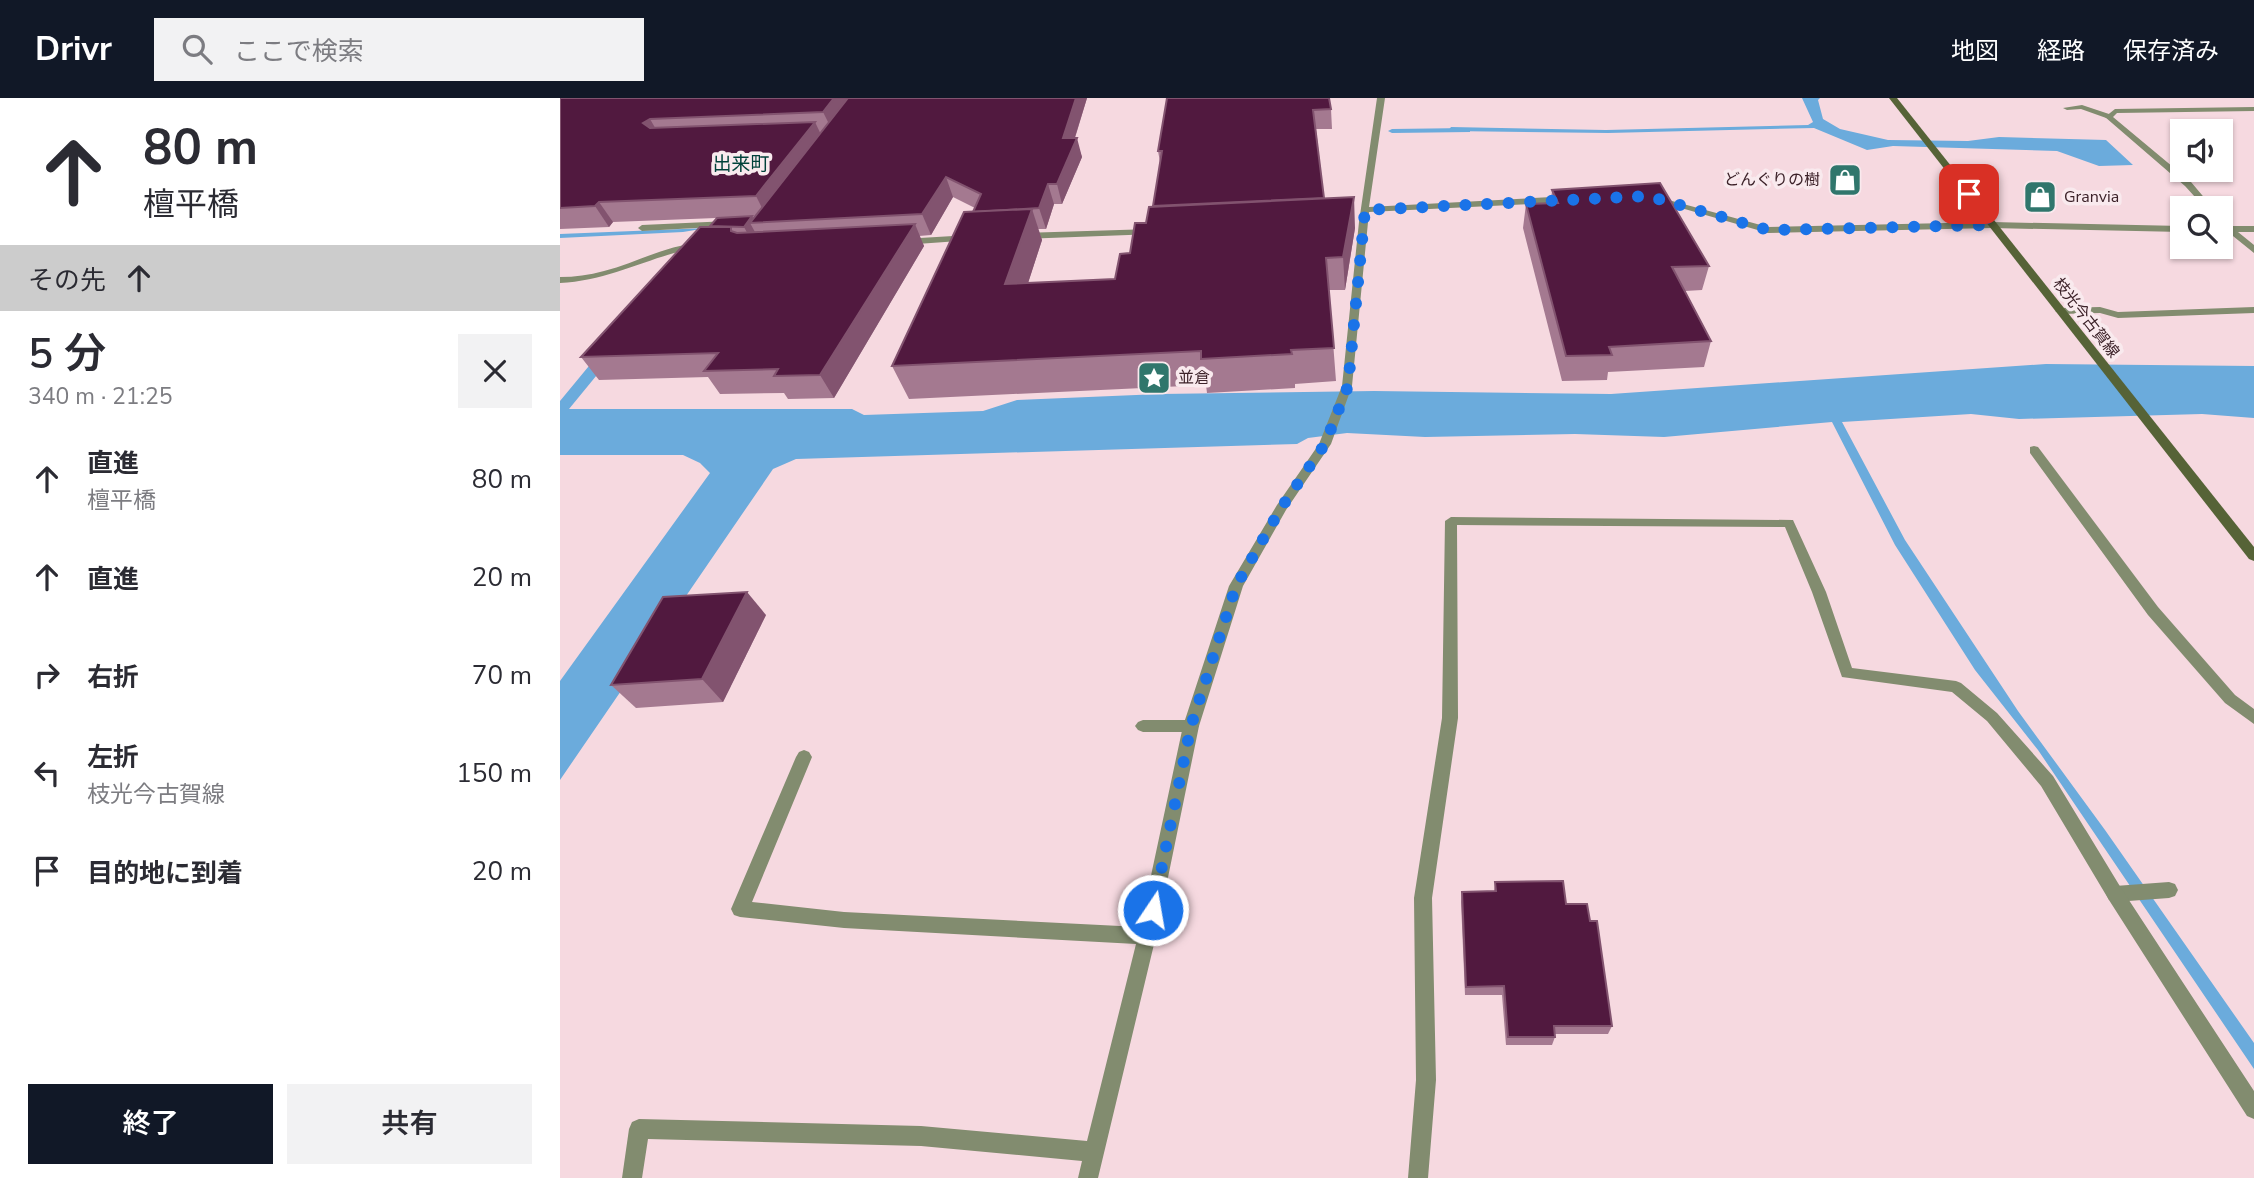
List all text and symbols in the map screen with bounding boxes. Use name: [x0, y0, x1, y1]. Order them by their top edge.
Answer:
search box: [154, 18, 644, 81]
text: Drivr: [35, 27, 112, 72]
icon: search: [178, 30, 216, 68]
text: ここで検索: [234, 34, 364, 69]
text: 地図: [1951, 35, 1999, 67]
text: 経路: [2037, 35, 2085, 67]
text: 保存済み: [2123, 35, 2219, 67]
text: 80 m: [143, 114, 258, 181]
map controls: [2170, 119, 2233, 259]
button: sound: [2170, 119, 2233, 182]
icon: ahead: [28, 126, 119, 217]
district label: 出来町: [712, 151, 770, 177]
shop icon: どんぐりの樹: [1826, 161, 1864, 199]
pin: [1939, 164, 1999, 224]
place label: どんぐりの樹: [1724, 169, 1820, 191]
icon: arrive: [1950, 175, 1988, 213]
shop icon: Granvia: [2021, 178, 2059, 216]
text: 檀平橋: [143, 183, 239, 226]
place label: Granvia: [2064, 186, 2119, 208]
button: search: [2170, 196, 2233, 259]
icon: ahead: [120, 259, 158, 297]
text: その先: [28, 263, 106, 298]
street label: 枝光今古賀線: [2048, 273, 2124, 363]
text: 5 分: [28, 326, 106, 383]
button: close: [458, 334, 532, 408]
place icon: 並倉: [1135, 359, 1173, 397]
place label: 並倉: [1178, 367, 1210, 389]
text: 340 m · 21:25: [28, 381, 173, 412]
text: 直進: [87, 446, 139, 481]
icon: ahead: [28, 460, 66, 498]
text: 80 m: [472, 462, 532, 497]
text: 檀平橋: [87, 485, 156, 516]
icon: ahead: [28, 558, 66, 596]
text: 20 m: [472, 560, 532, 595]
text: 直進: [87, 562, 139, 597]
icon: right: [28, 656, 66, 694]
text: 70 m: [472, 658, 532, 693]
text: 右折: [87, 660, 139, 695]
text: 左折: [87, 740, 139, 775]
icon: left: [28, 754, 66, 792]
text: 150 m: [456, 756, 532, 791]
text: 枝光今古賀線: [87, 779, 225, 810]
icon: arrive: [28, 852, 66, 890]
text: 20 m: [472, 854, 532, 889]
text: 目的地に到着: [87, 856, 243, 891]
position arrow: [1116, 873, 1190, 947]
button: 終了: [28, 1084, 273, 1164]
button: 共有: [287, 1084, 532, 1164]

